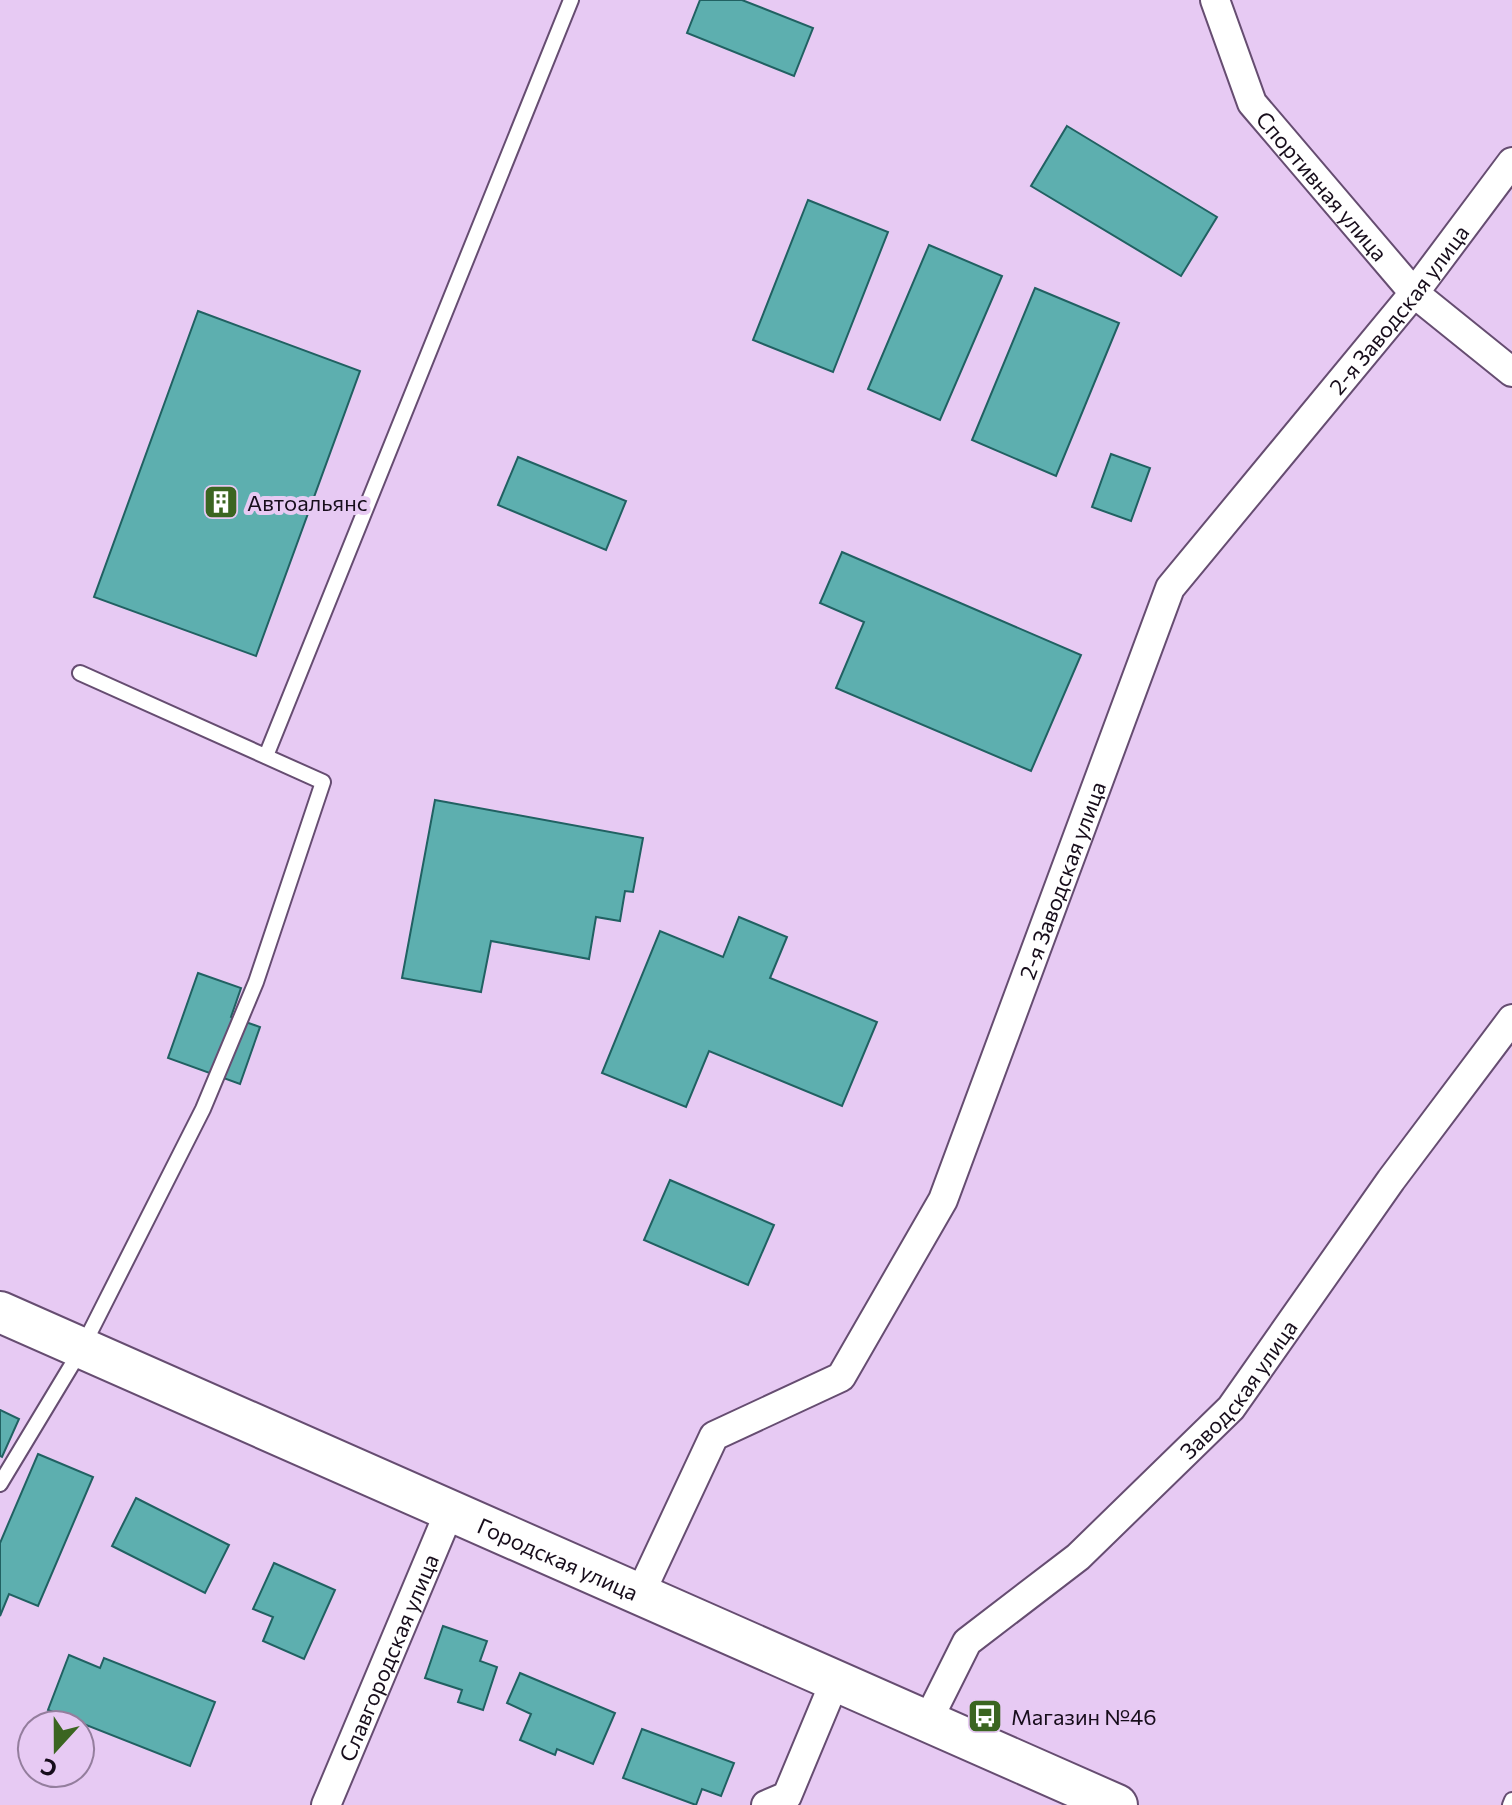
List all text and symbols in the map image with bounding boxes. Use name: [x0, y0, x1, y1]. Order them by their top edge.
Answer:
street label: Спортивная улица: [1251, 105, 1394, 266]
street label: 2-я Заводская улица: [1323, 219, 1474, 399]
building icon: Автоальянс: [202, 483, 240, 521]
place label: Автоальянс: [247, 489, 368, 516]
street label: 2-я Заводская улица: [1013, 777, 1111, 983]
street label: Заводская улица: [1174, 1314, 1302, 1464]
street label: Городская улица: [474, 1511, 643, 1606]
street label: Славгородская улица: [332, 1550, 444, 1765]
bus stop icon: Магазин №46: [966, 1697, 1004, 1735]
place label: Магазин №46: [1011, 1703, 1157, 1730]
north arrow: [16, 1709, 96, 1789]
text: С: [37, 1753, 61, 1783]

